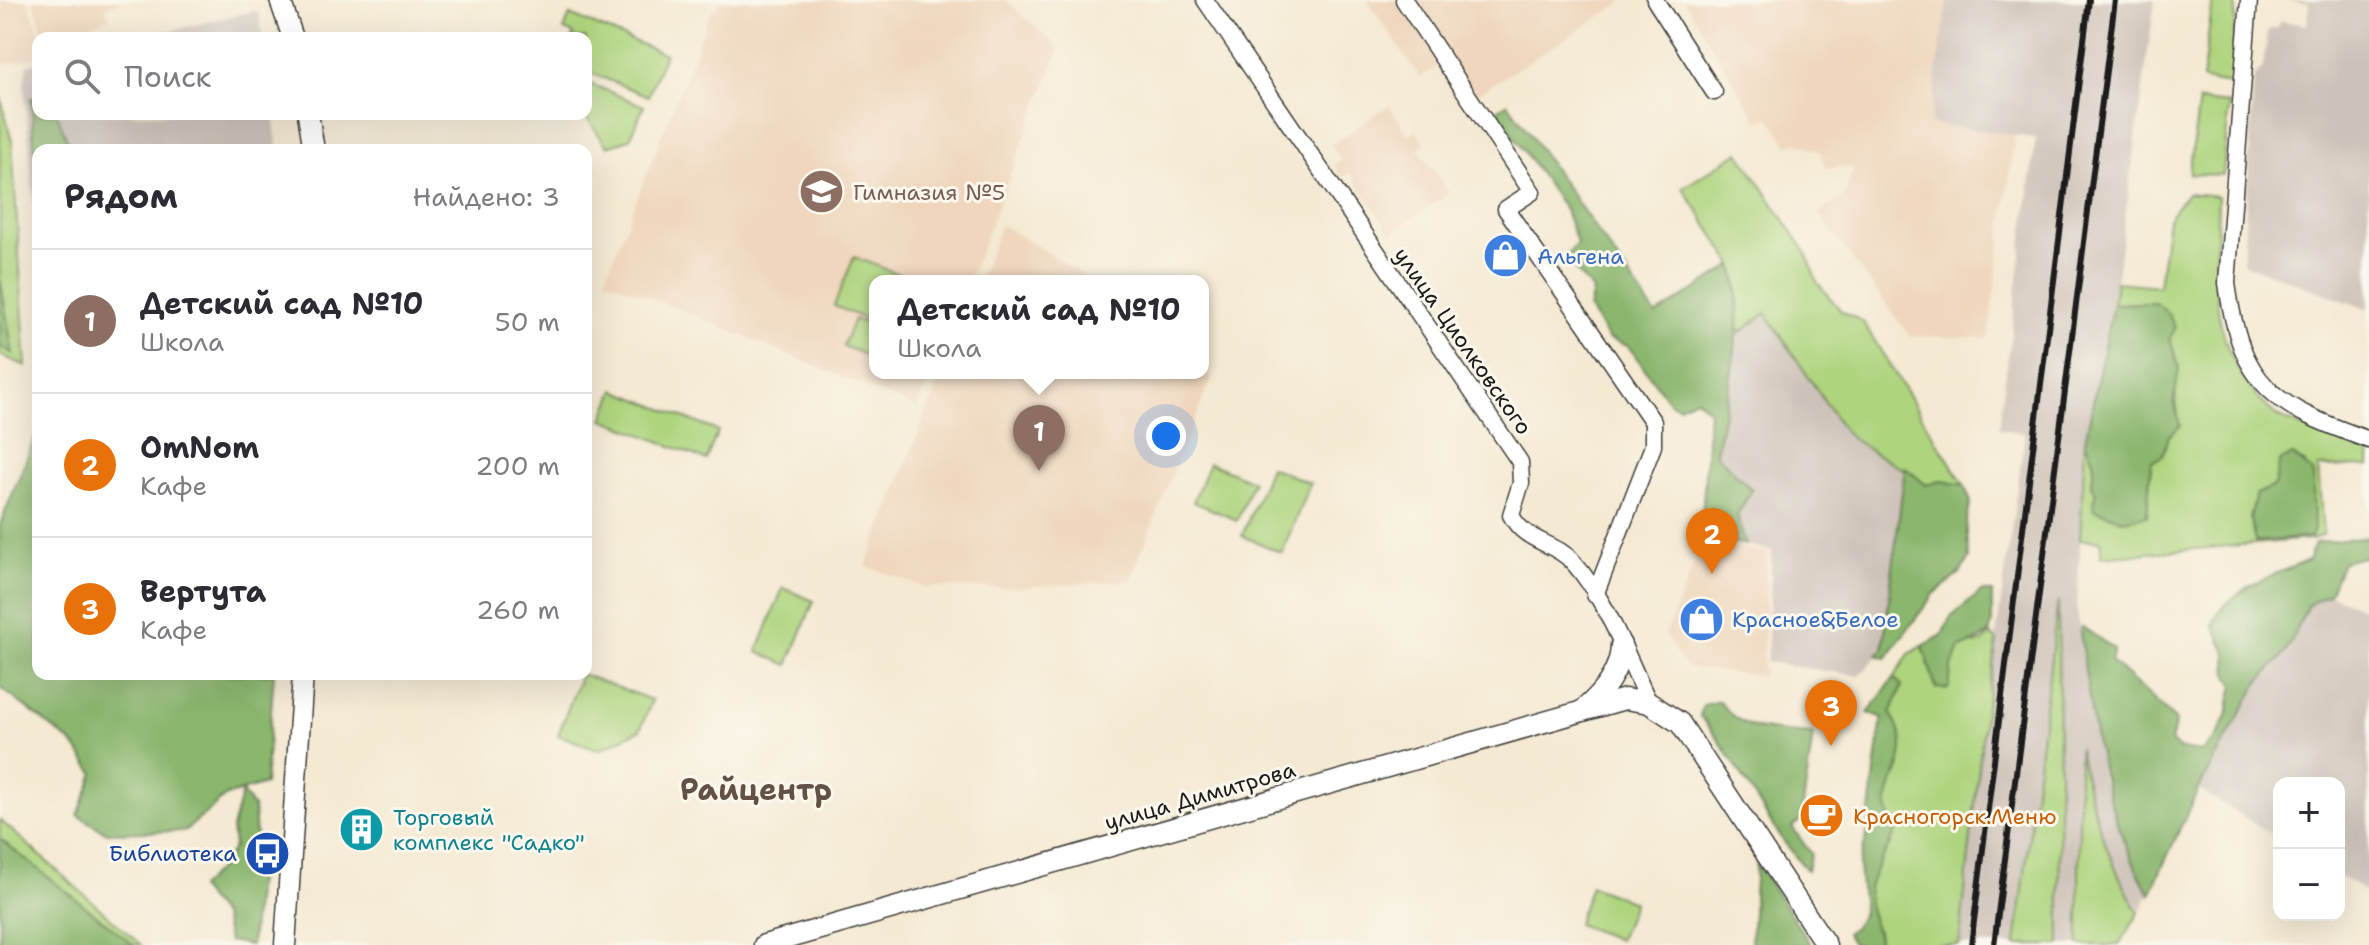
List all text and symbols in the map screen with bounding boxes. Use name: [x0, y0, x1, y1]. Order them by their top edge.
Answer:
search box: [32, 32, 592, 120]
icon: search: [60, 54, 104, 98]
text: Поиск: [124, 56, 212, 97]
school or university icon: Гимназия №5: [798, 168, 846, 216]
text: Рядом: [64, 173, 178, 219]
place label: Гимназия №5: [853, 178, 1005, 207]
text: Найдено: 3: [413, 179, 560, 214]
shop icon: Альгена: [1482, 232, 1530, 280]
street label: улица Циолковского: [1387, 242, 1539, 440]
place label: Альгена: [1537, 242, 1624, 271]
popup: [869, 275, 1209, 379]
text: Детский сад №10: [140, 283, 423, 324]
text: Детский сад №10: [897, 289, 1181, 330]
text: 1: [84, 304, 96, 339]
text: 50 m: [495, 304, 560, 339]
text: Школа: [140, 324, 224, 359]
text: Школа: [897, 330, 982, 365]
pin: 1: [1013, 405, 1065, 471]
your location: [1146, 416, 1186, 456]
text: OmNom: [140, 427, 259, 468]
text: 2: [81, 448, 99, 483]
text: 200 m: [475, 448, 560, 483]
text: Кафе: [140, 468, 207, 503]
pin: 2: [1686, 508, 1738, 574]
text: Вертута: [140, 571, 266, 612]
text: 3: [81, 592, 99, 627]
text: 260 m: [476, 592, 560, 627]
shop icon: Красное&Белое: [1677, 595, 1725, 643]
place label: Красное&Белое: [1732, 605, 1899, 634]
text: Кафе: [140, 612, 207, 647]
pin: 3: [1805, 680, 1857, 746]
street label: улица Димитрова: [1101, 755, 1299, 837]
district label: Райцентр: [680, 769, 832, 810]
map controls: [2273, 777, 2345, 921]
button: +: [2273, 777, 2345, 849]
cafe icon: Красногорск.Меню: [1798, 792, 1846, 840]
place label: Красногорск.Меню: [1853, 802, 2057, 831]
place label: Торговый комплекс "Садко": [393, 803, 585, 857]
building icon: Торговый комплекс "Садко": [338, 806, 386, 854]
bus stop icon: Библиотека: [244, 829, 292, 877]
place label: Библиотека: [109, 839, 237, 868]
button: −: [2273, 849, 2345, 921]

